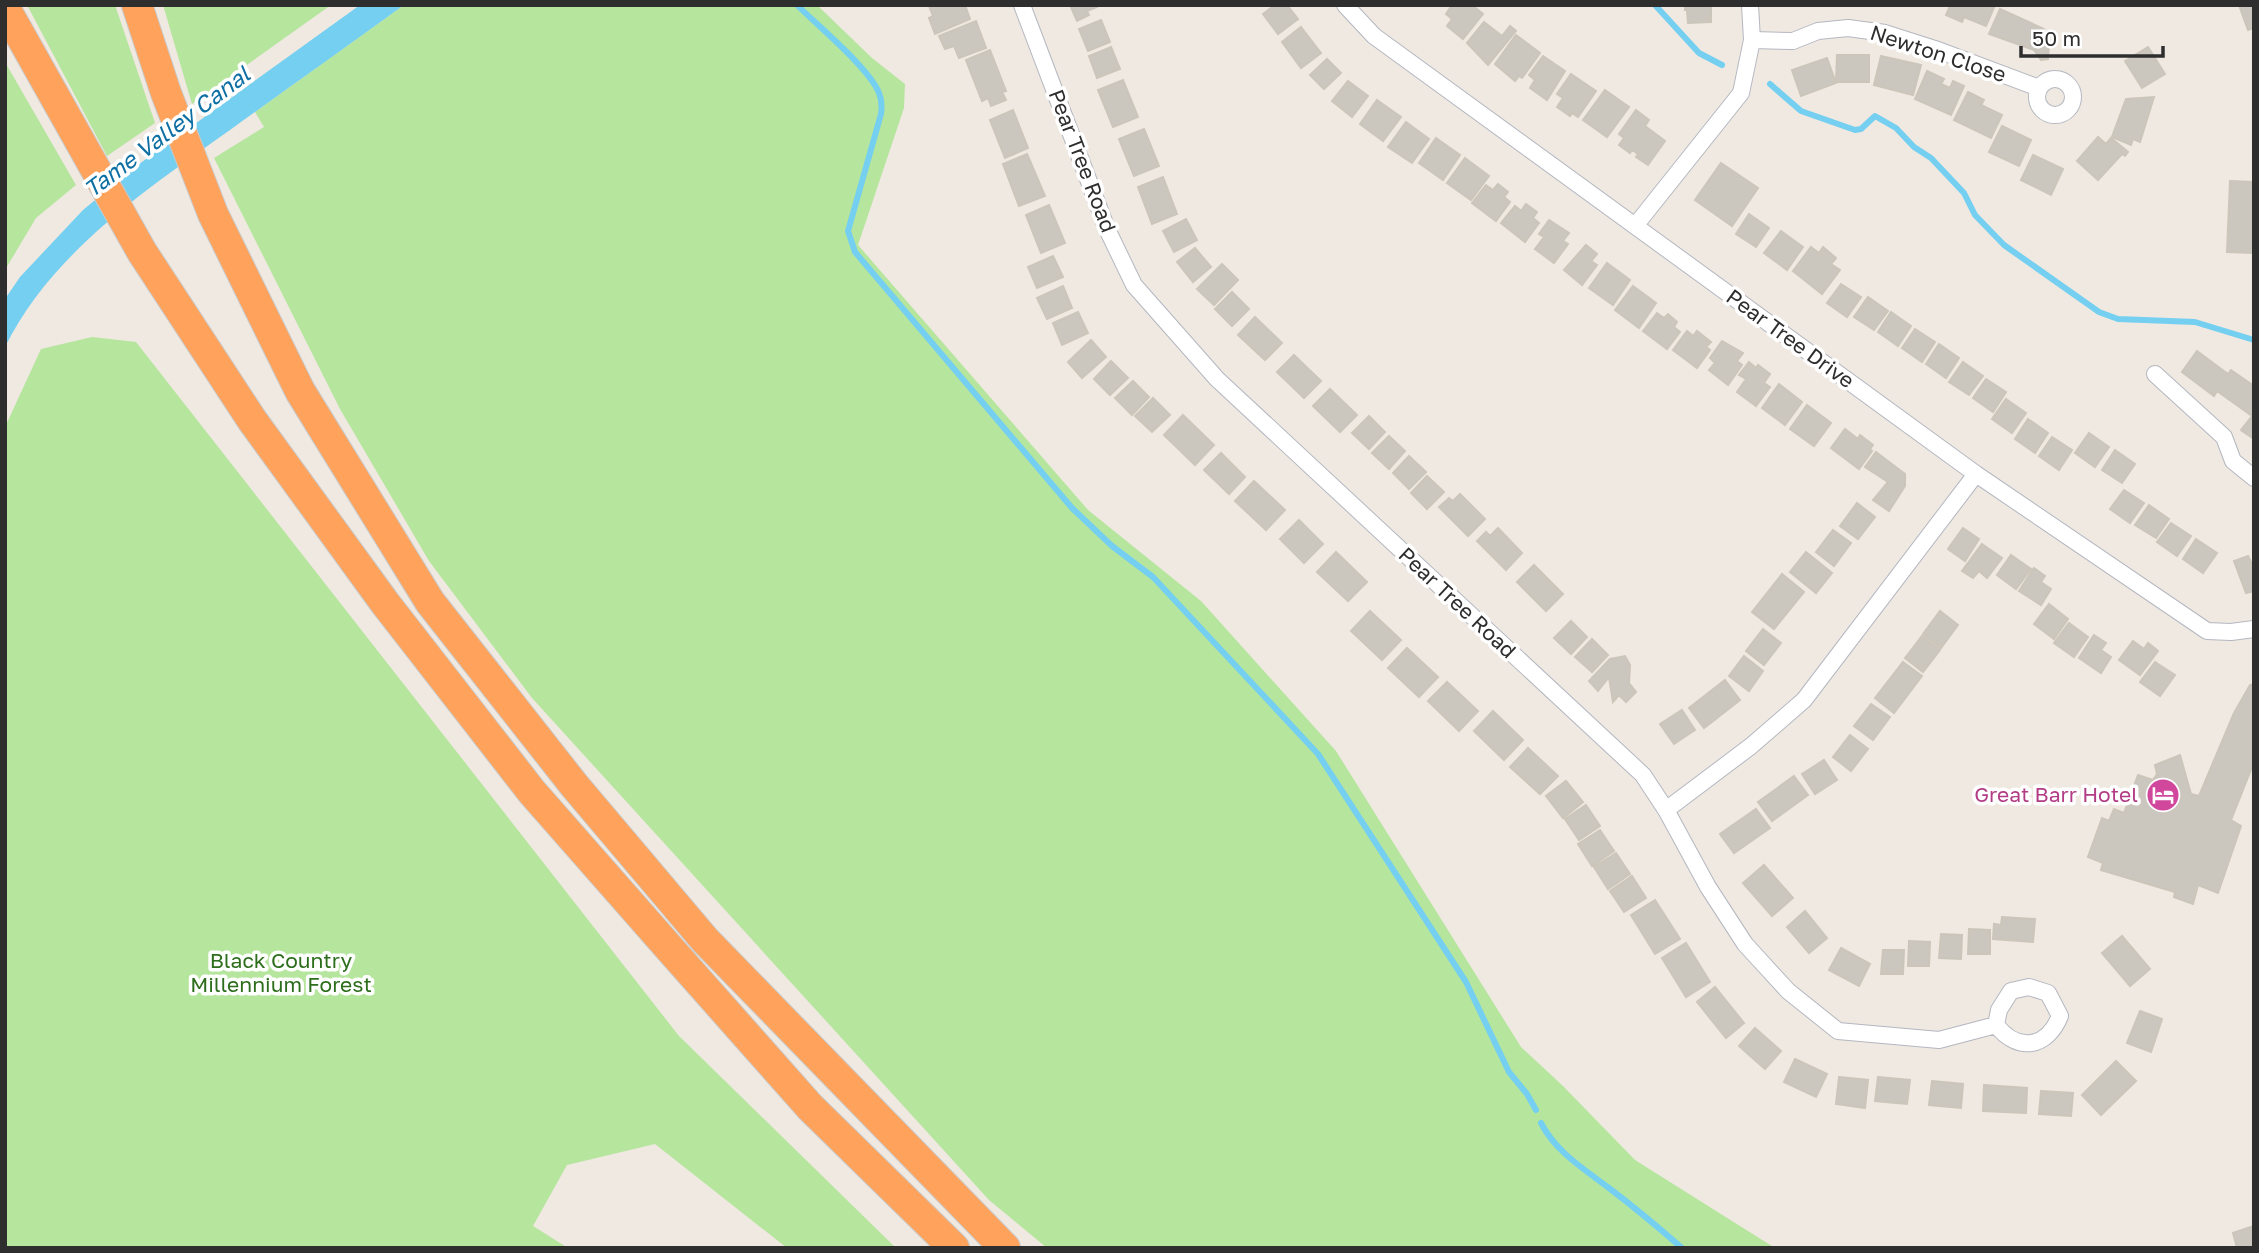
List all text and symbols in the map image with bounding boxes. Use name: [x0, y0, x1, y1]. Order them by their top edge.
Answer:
scale bar: [2021, 14, 2163, 58]
street label: Newton Close: [1867, 19, 2009, 87]
text: 50 m: [2032, 25, 2081, 51]
water label: Tame Valley Canal: [78, 59, 256, 203]
street label: Pear Tree Road: [1044, 85, 1122, 236]
street label: Pear Tree Drive: [1722, 283, 1860, 393]
street label: Pear Tree Road: [1394, 541, 1522, 663]
hotel icon: Great Barr Hotel: [2144, 776, 2182, 814]
place label: Great Barr Hotel: [1974, 781, 2138, 807]
park label: Black Country Millennium Forest: [190, 947, 372, 997]

